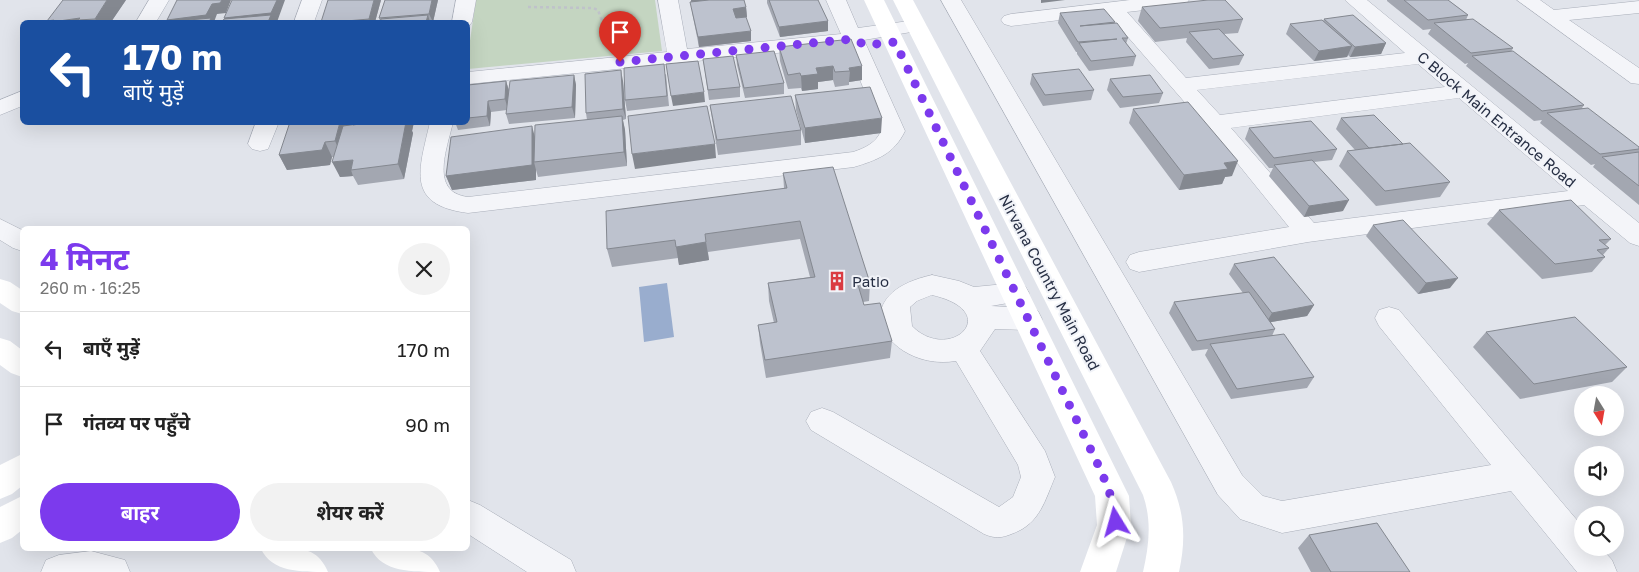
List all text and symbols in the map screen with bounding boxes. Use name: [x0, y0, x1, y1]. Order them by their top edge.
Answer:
pin: [599, 11, 641, 62]
icon: arrive: [606, 18, 634, 46]
text: 170 m: [123, 36, 222, 78]
icon: left: [40, 40, 105, 105]
street label: C Block Main Entrance Road: [1414, 47, 1580, 191]
text: बाएँ मुड़ें: [123, 78, 184, 105]
street label: Nirvana Country Main Road: [996, 191, 1104, 373]
text: 4 मिनट: [40, 241, 129, 277]
button: close: [398, 243, 450, 295]
building icon: Patio: [826, 270, 848, 292]
place label: Patio: [852, 272, 889, 290]
text: 260 m · 16:25: [40, 278, 141, 298]
icon: left: [40, 335, 68, 363]
text: बाएँ मुड़ें: [83, 336, 140, 359]
text: 170 m: [397, 338, 450, 361]
north arrow: [1574, 386, 1624, 436]
map controls: [1574, 386, 1624, 556]
icon: arrive: [40, 410, 68, 438]
text: गंतव्य पर पहुँचे: [83, 411, 190, 434]
text: 90 m: [405, 413, 450, 436]
button: sound: [1574, 446, 1624, 496]
button: बाहर: [40, 483, 240, 541]
button: शेयर करें: [250, 483, 450, 541]
position arrow: [1089, 495, 1141, 547]
button: search: [1574, 506, 1624, 556]

